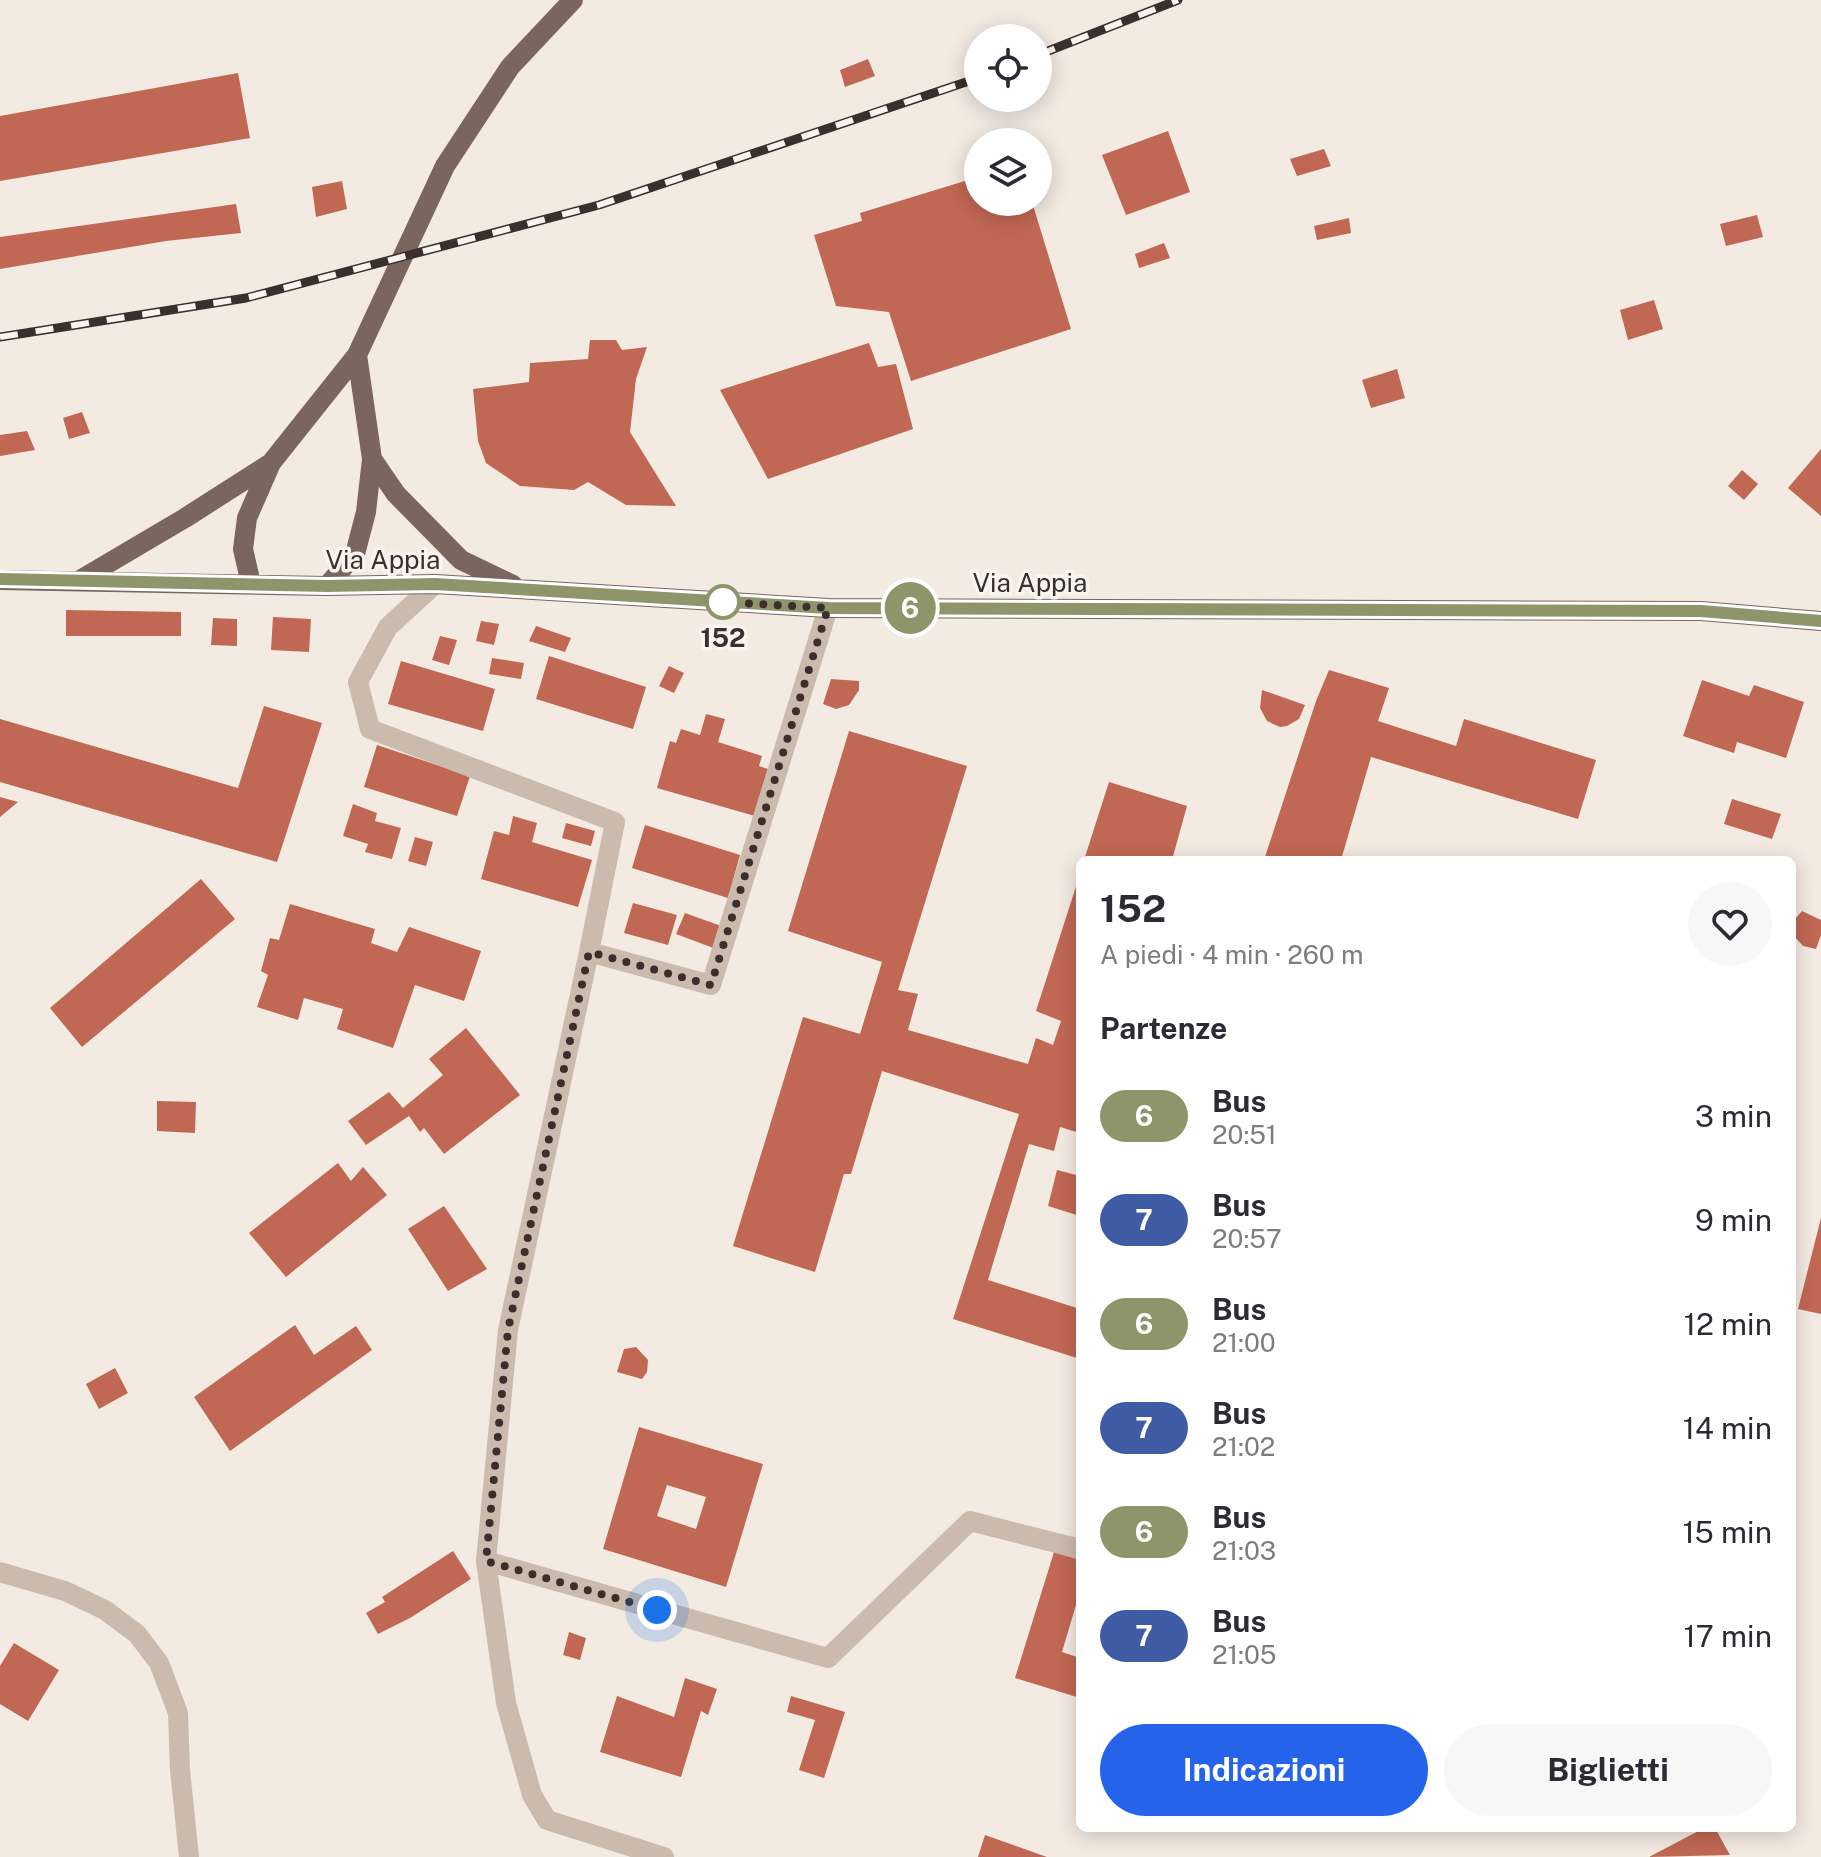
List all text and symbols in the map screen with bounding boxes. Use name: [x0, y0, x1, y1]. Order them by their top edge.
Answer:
map controls: [964, 24, 1052, 216]
button: locate: [964, 24, 1052, 112]
button: layers: [964, 128, 1052, 216]
street label: Via Appia: [326, 544, 440, 575]
street label: Via Appia: [973, 567, 1087, 598]
line badge: 6: [884, 582, 936, 634]
marker: 152: [706, 585, 740, 619]
text: 6: [901, 591, 919, 624]
place label: 152: [700, 622, 746, 653]
button: heart: [1688, 882, 1772, 966]
text: 152: [1100, 886, 1166, 931]
text: A piedi · 4 min · 260 m: [1100, 939, 1363, 970]
text: Partenze: [1100, 1010, 1227, 1046]
text: Bus: [1212, 1083, 1266, 1119]
text: 3 min: [1695, 1098, 1772, 1134]
text: 6: [1135, 1099, 1153, 1132]
text: 20:51: [1212, 1119, 1277, 1150]
text: Bus: [1212, 1187, 1266, 1223]
text: 9 min: [1695, 1202, 1772, 1238]
text: 7: [1135, 1203, 1153, 1236]
text: 20:57: [1212, 1223, 1282, 1254]
text: Bus: [1212, 1291, 1266, 1327]
text: 12 min: [1684, 1306, 1772, 1342]
text: 6: [1135, 1307, 1153, 1340]
text: 21:00: [1212, 1327, 1276, 1358]
text: Bus: [1212, 1395, 1266, 1431]
text: 14 min: [1683, 1410, 1772, 1446]
text: 7: [1135, 1411, 1153, 1444]
text: 21:02: [1212, 1431, 1275, 1462]
text: Bus: [1212, 1499, 1266, 1535]
text: 15 min: [1682, 1514, 1772, 1550]
text: 6: [1135, 1515, 1153, 1548]
text: 21:03: [1212, 1535, 1276, 1566]
your location: [637, 1590, 677, 1630]
text: Bus: [1212, 1603, 1266, 1639]
text: 17 min: [1684, 1618, 1772, 1654]
text: 7: [1135, 1619, 1153, 1652]
text: 21:05: [1212, 1639, 1277, 1670]
button: Indicazioni: [1100, 1724, 1428, 1816]
button: Biglietti: [1444, 1724, 1772, 1816]

